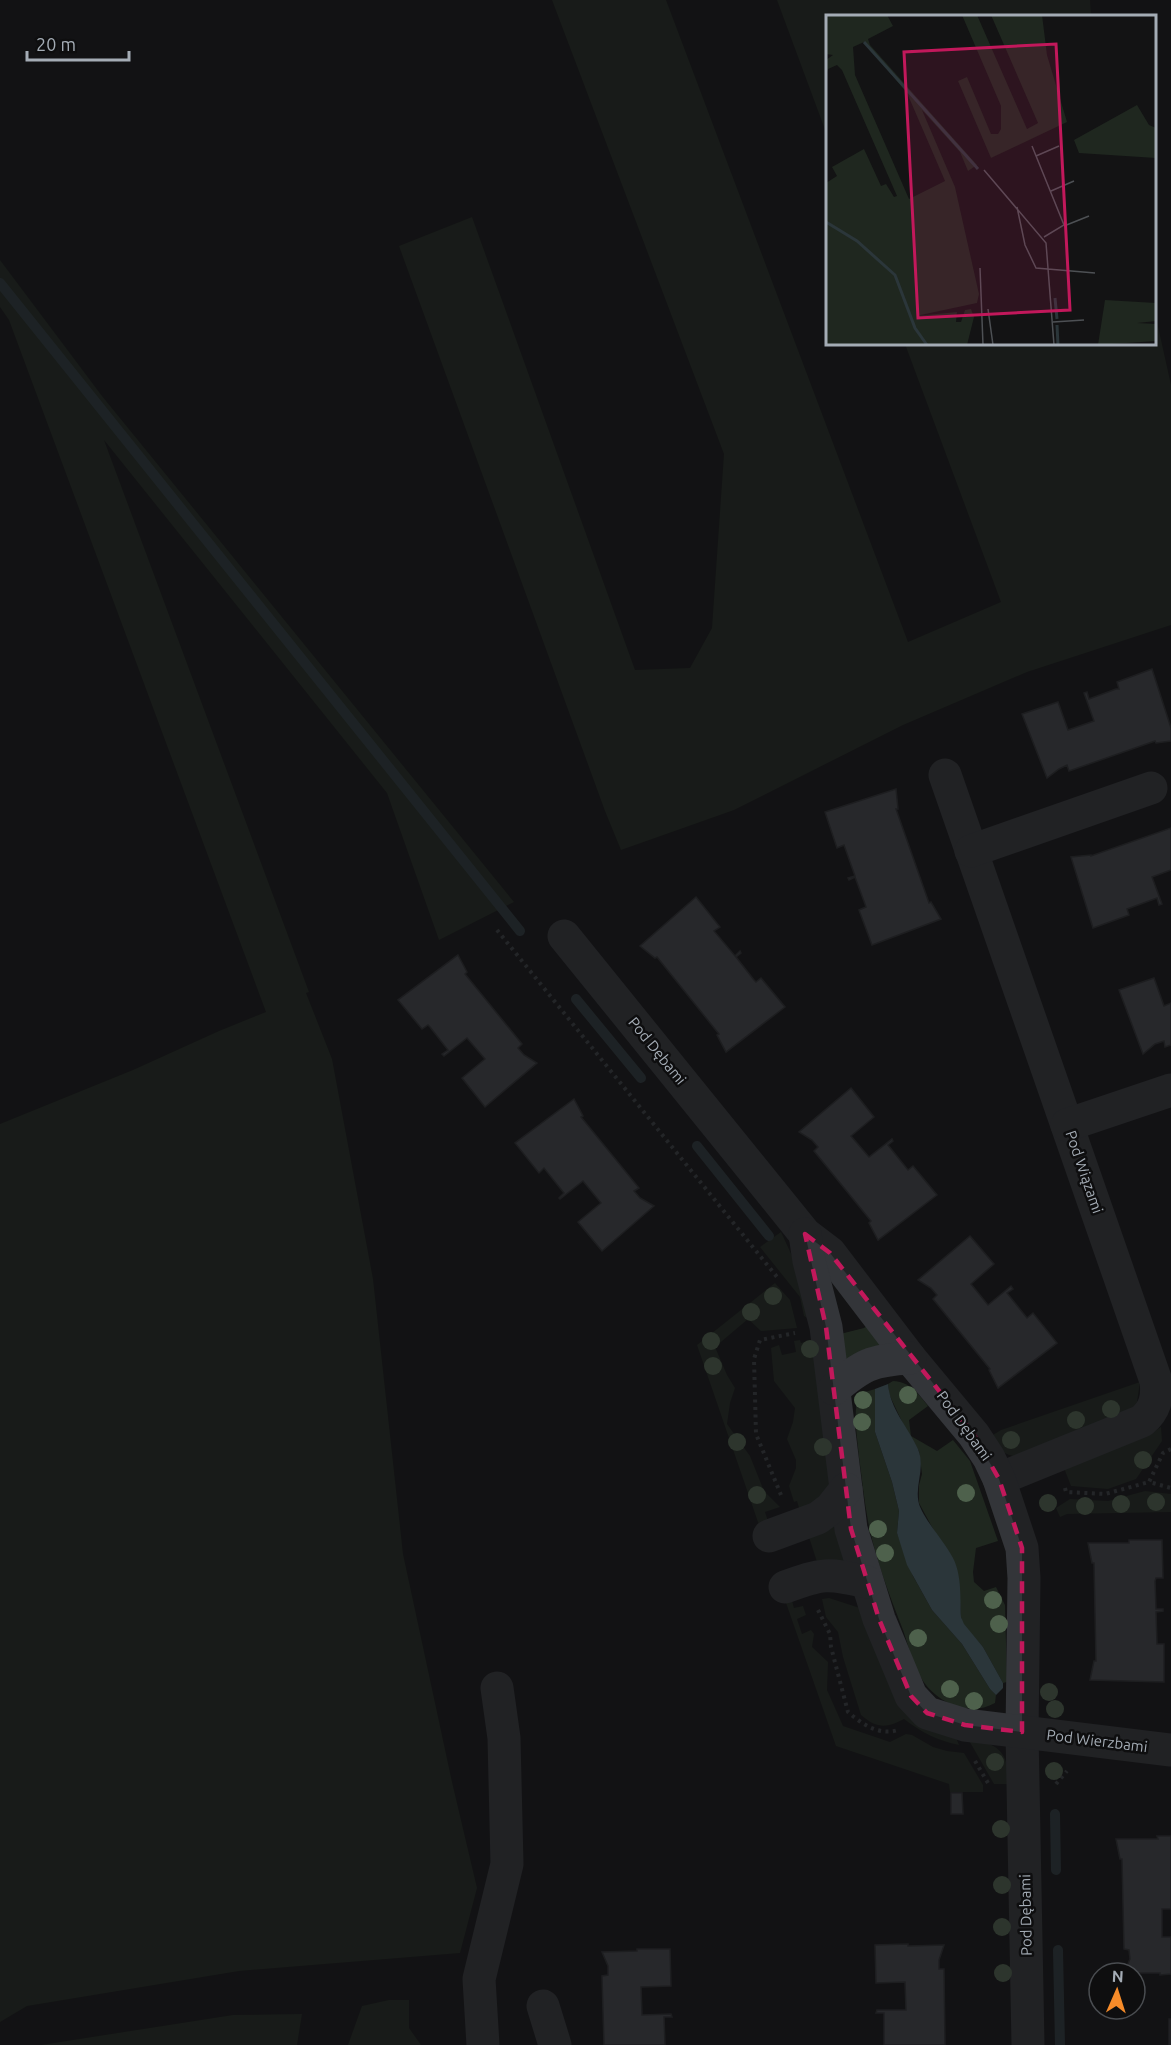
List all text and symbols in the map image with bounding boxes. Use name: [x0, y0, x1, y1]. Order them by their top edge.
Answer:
inset map: [826, 15, 1156, 345]
scale bar: [27, 24, 129, 62]
text: 20 m: [36, 34, 76, 54]
street label: Pod Dębami: [625, 1014, 690, 1088]
street label: Pod Wiązami: [1062, 1128, 1107, 1215]
street label: Pod Dębami: [934, 1388, 995, 1464]
street label: Pod Wierzbami: [1046, 1726, 1149, 1755]
street label: Pod Dębami: [1016, 1874, 1035, 1956]
north arrow: [1087, 1961, 1147, 2021]
text: N: [1111, 1967, 1124, 1985]

